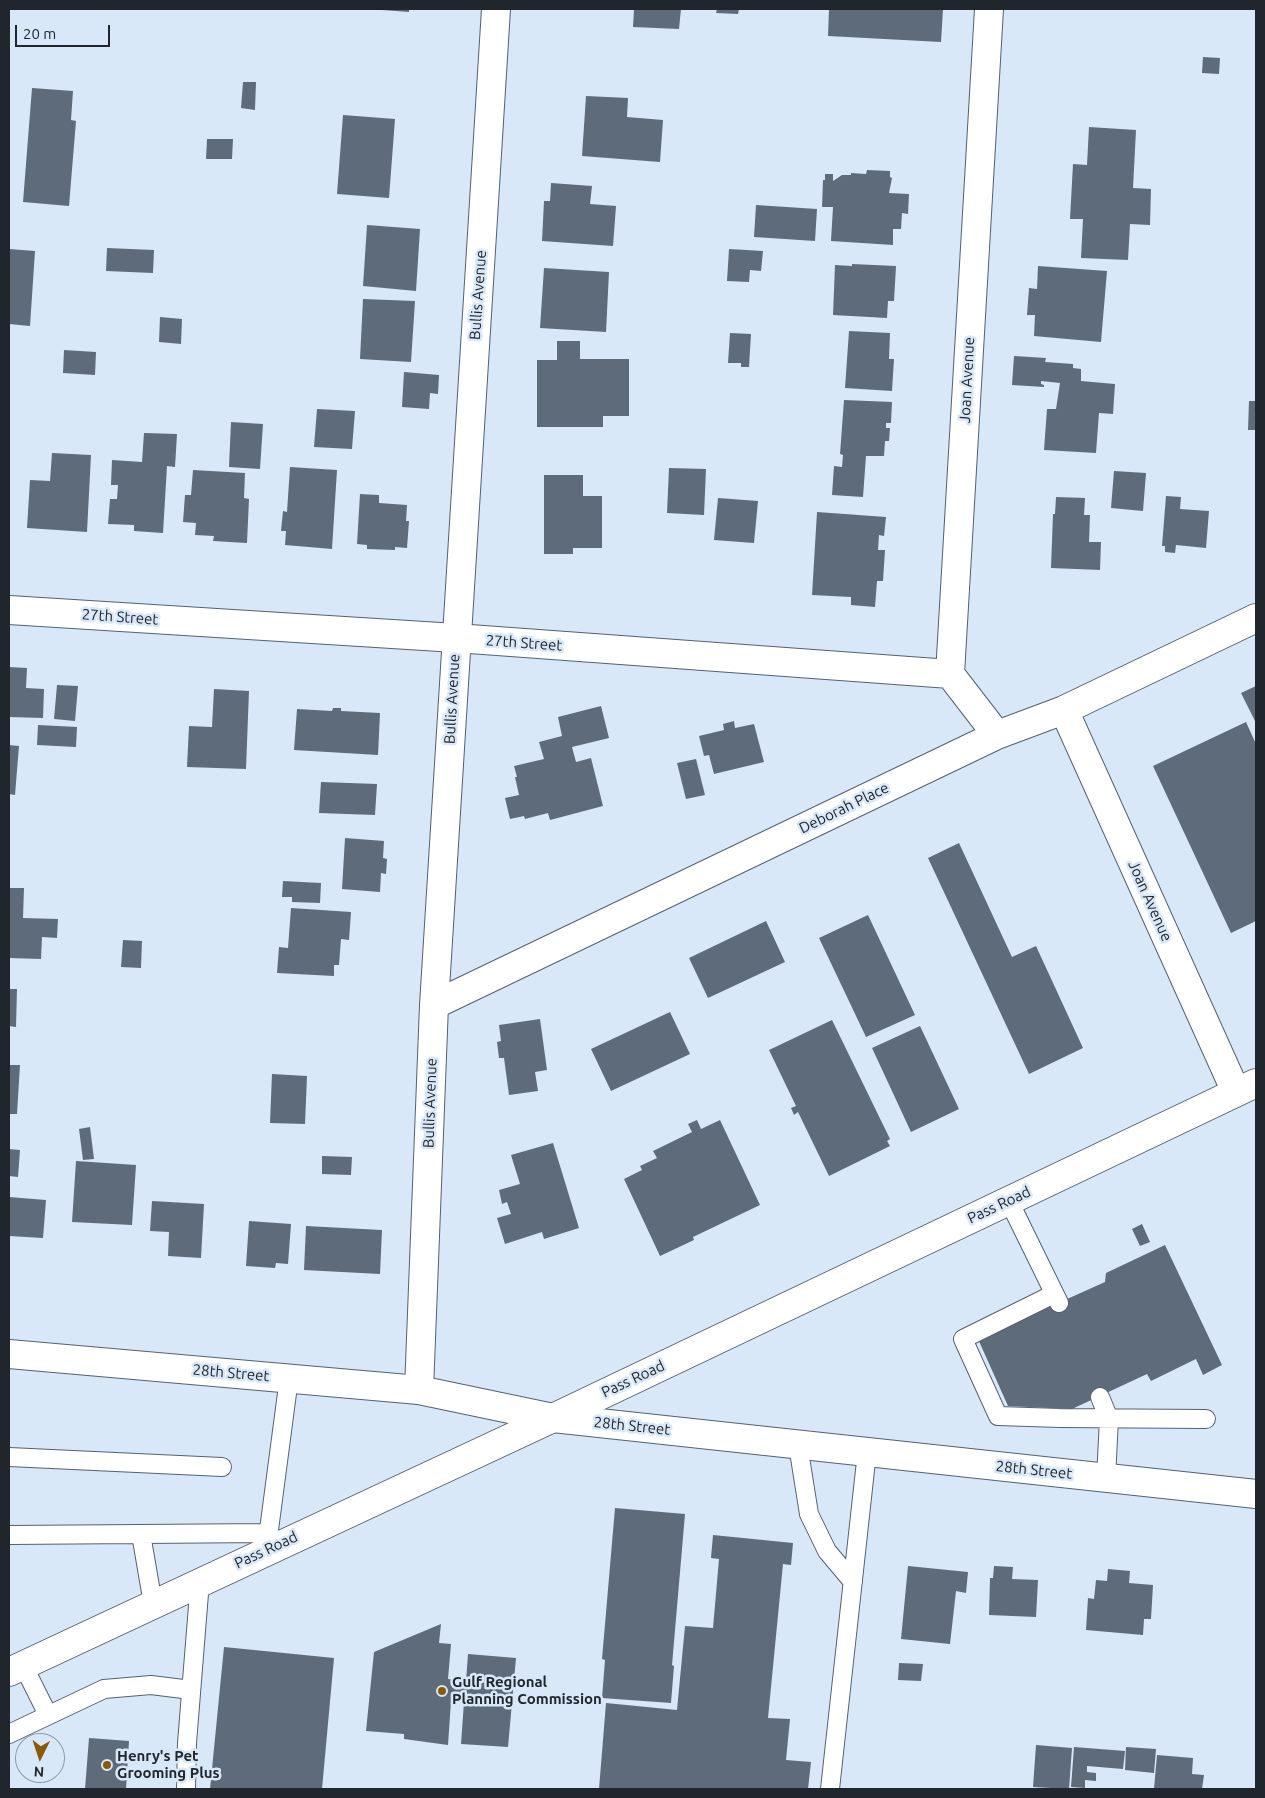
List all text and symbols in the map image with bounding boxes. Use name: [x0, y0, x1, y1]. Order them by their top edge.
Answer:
scale bar: [18, 15, 112, 47]
text: 20 m: [23, 25, 56, 42]
street label: Bullis Avenue: [466, 249, 490, 341]
street label: Joan Avenue: [956, 336, 978, 424]
street label: 27th Street: [81, 605, 159, 629]
street label: 27th Street: [485, 631, 563, 655]
street label: Bullis Avenue: [441, 654, 463, 744]
street label: Deborah Place: [796, 779, 892, 837]
street label: Joan Avenue: [1124, 858, 1176, 944]
street label: Bullis Avenue: [419, 1058, 441, 1148]
street label: Pass Road: [965, 1183, 1033, 1227]
street label: Pass Road: [599, 1357, 667, 1401]
street label: 28th Street: [192, 1361, 270, 1385]
street label: 28th Street: [593, 1413, 671, 1439]
street label: 28th Street: [995, 1457, 1073, 1483]
street label: Pass Road: [232, 1528, 300, 1572]
place label: Gulf Regional Planning Commission: [452, 1673, 602, 1708]
marker: Gulf Regional Planning Commission: [436, 1685, 448, 1697]
north arrow: [15, 1733, 65, 1783]
place label: Henry's Pet Grooming Plus: [117, 1747, 220, 1782]
marker: Henry's Pet Grooming Plus: [101, 1759, 113, 1771]
text: N: [33, 1764, 45, 1780]

